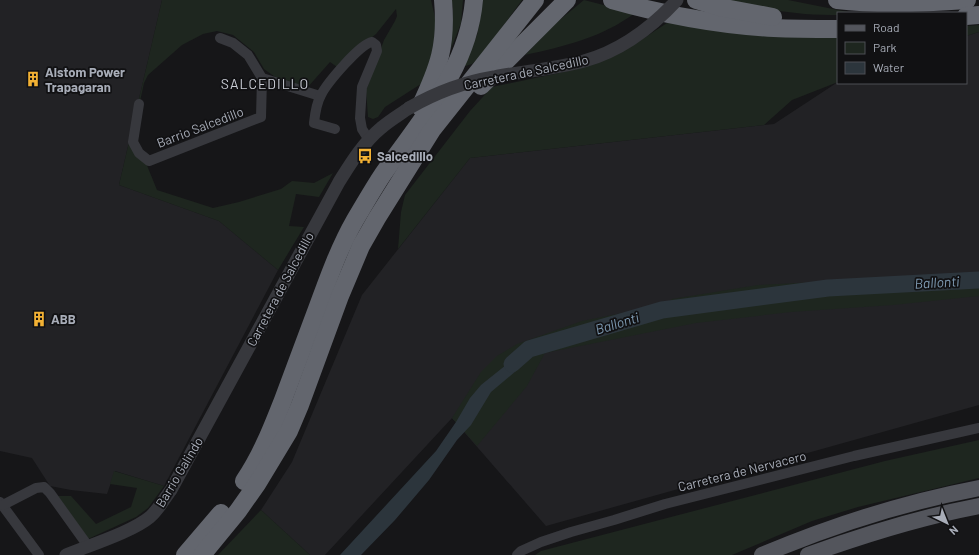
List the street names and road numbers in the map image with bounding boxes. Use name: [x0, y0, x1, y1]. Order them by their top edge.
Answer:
street label: Carretera de Salcedillo: [462, 51, 590, 93]
street label: Barrio Salcedillo: [154, 103, 246, 151]
street label: Carretera de Salcedillo: [243, 229, 317, 349]
street label: Barrio Galindo: [152, 434, 206, 510]
street label: Carretera de Nervacero: [676, 447, 808, 495]

